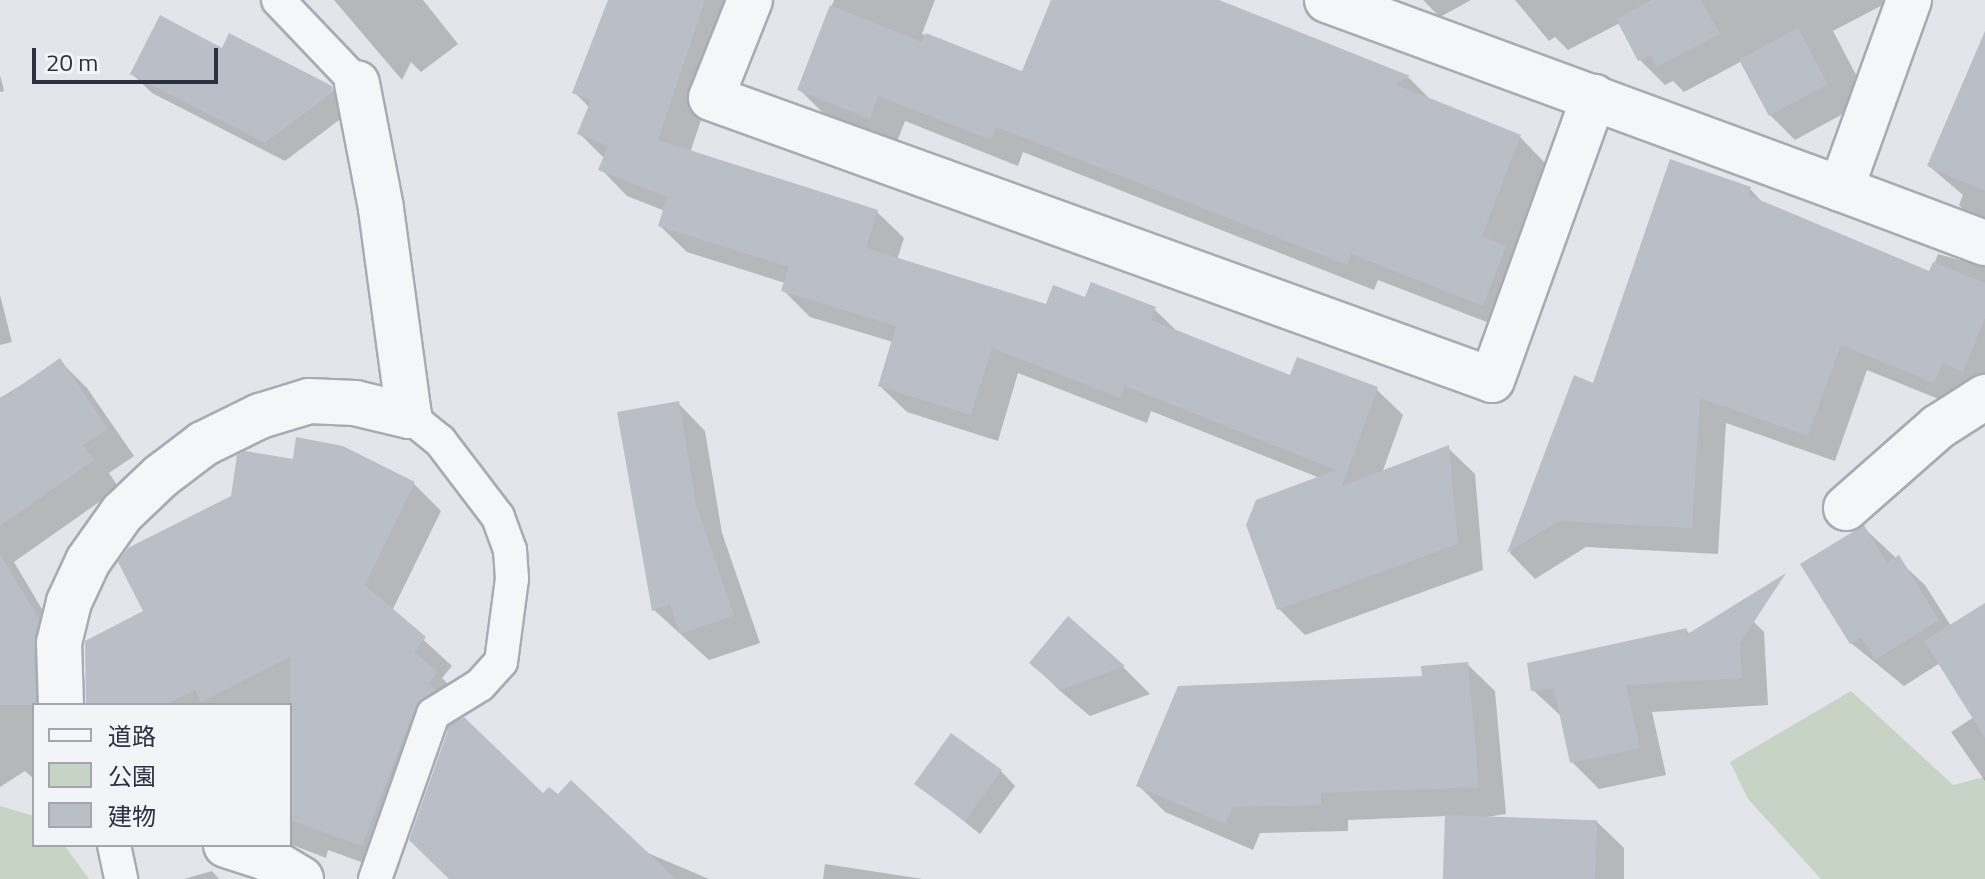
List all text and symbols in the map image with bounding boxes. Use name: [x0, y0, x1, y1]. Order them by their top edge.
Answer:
scale bar: [36, 32, 222, 82]
text: 20 m: [46, 44, 98, 80]
legend: [32, 703, 292, 847]
text: 道路: [108, 718, 156, 754]
text: 公園: [108, 758, 156, 794]
text: 建物: [108, 798, 156, 834]

